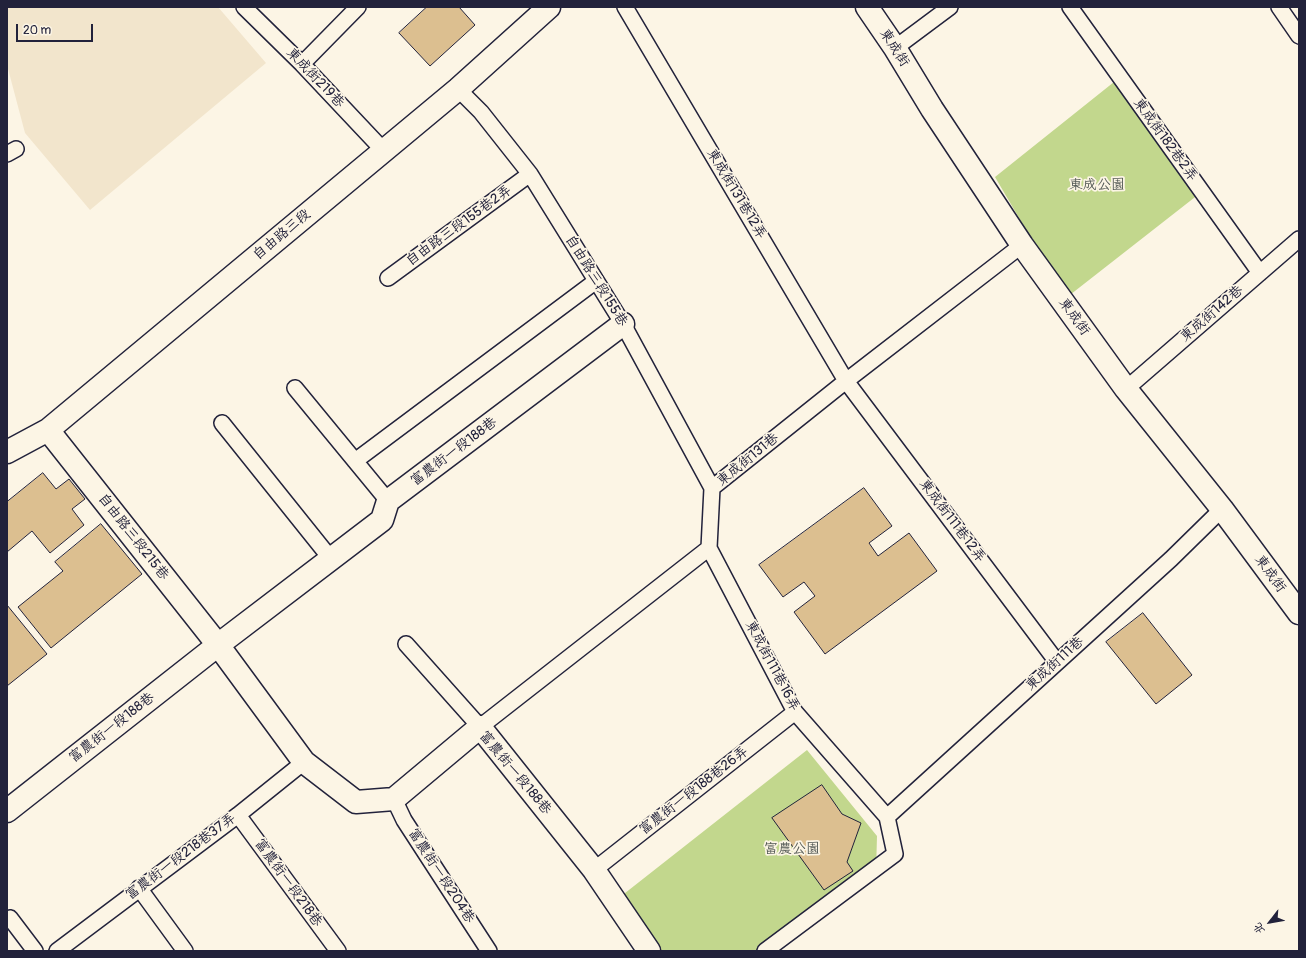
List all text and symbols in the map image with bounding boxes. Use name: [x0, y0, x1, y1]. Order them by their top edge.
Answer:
scale bar: [18, 16, 95, 42]
text: 20 m: [23, 23, 51, 38]
street label: 東成街: [876, 26, 912, 70]
street label: 東成街219巷: [282, 45, 348, 111]
street label: 東成街182巷2弄: [1129, 95, 1201, 185]
street label: 東成街131巷12弄: [703, 146, 769, 242]
park label: 東成公園: [1069, 177, 1125, 193]
street label: 自由路三段155巷2弄: [403, 182, 515, 270]
street label: 自由路三段: [250, 206, 314, 264]
street label: 自由路三段155巷: [561, 232, 631, 330]
street label: 東成街142巷: [1177, 282, 1247, 346]
street label: 東成街: [1055, 295, 1093, 339]
street label: 富農街一段188巷: [408, 414, 500, 490]
street label: 東成街131巷: [714, 430, 782, 490]
street label: 東成街111巷12弄: [915, 476, 989, 566]
street label: 自由路三段215巷: [94, 491, 172, 583]
street label: 東成街: [1251, 552, 1289, 596]
street label: 東成街111巷16弄: [741, 618, 803, 714]
street label: 東成街111巷: [1022, 634, 1088, 694]
street label: 富農街一段188巷: [66, 689, 158, 767]
street label: 富農街一段188巷: [475, 728, 555, 818]
street label: 富農街一段188巷26弄: [636, 743, 752, 839]
street label: 富農街一段218巷37弄: [123, 810, 239, 904]
street label: 富農街一段204巷: [404, 826, 478, 926]
street label: 富農街一段218巷: [251, 836, 325, 930]
park label: 富農公園: [764, 841, 820, 857]
north arrow: [1250, 902, 1290, 942]
text: 北: [1251, 920, 1268, 937]

